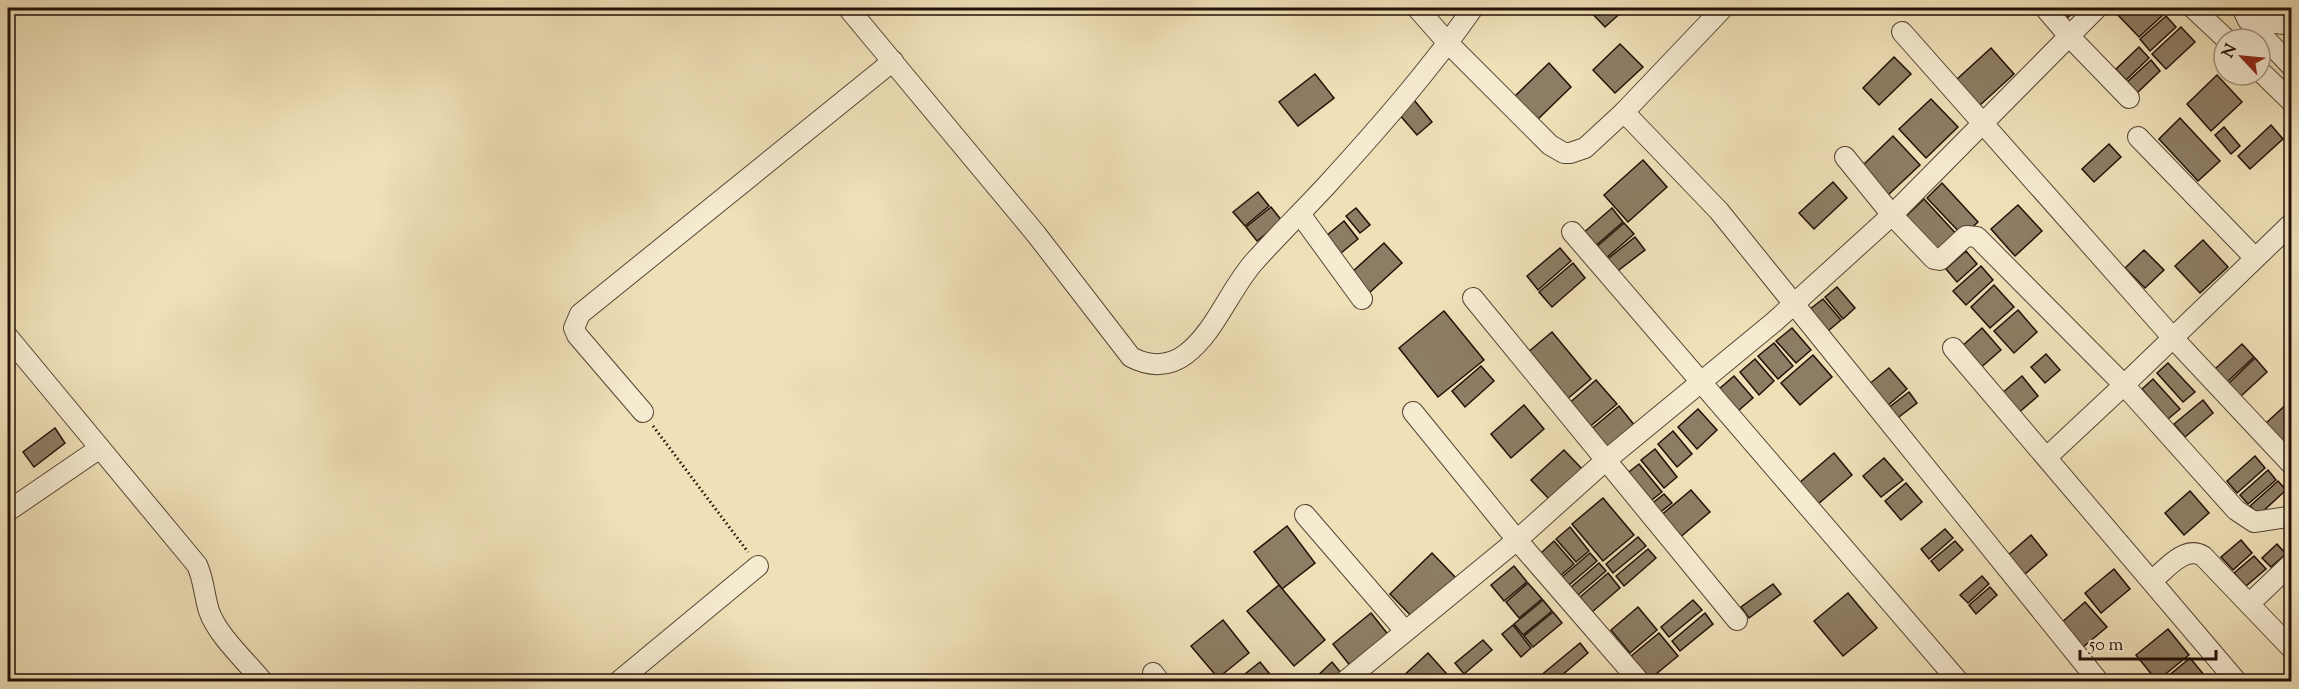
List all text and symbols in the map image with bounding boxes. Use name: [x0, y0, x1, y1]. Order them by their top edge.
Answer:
north arrow: [2212, 27, 2272, 87]
text: N: [2218, 41, 2244, 62]
scale bar: [2080, 623, 2216, 661]
text: 50 m: [2088, 633, 2124, 659]

